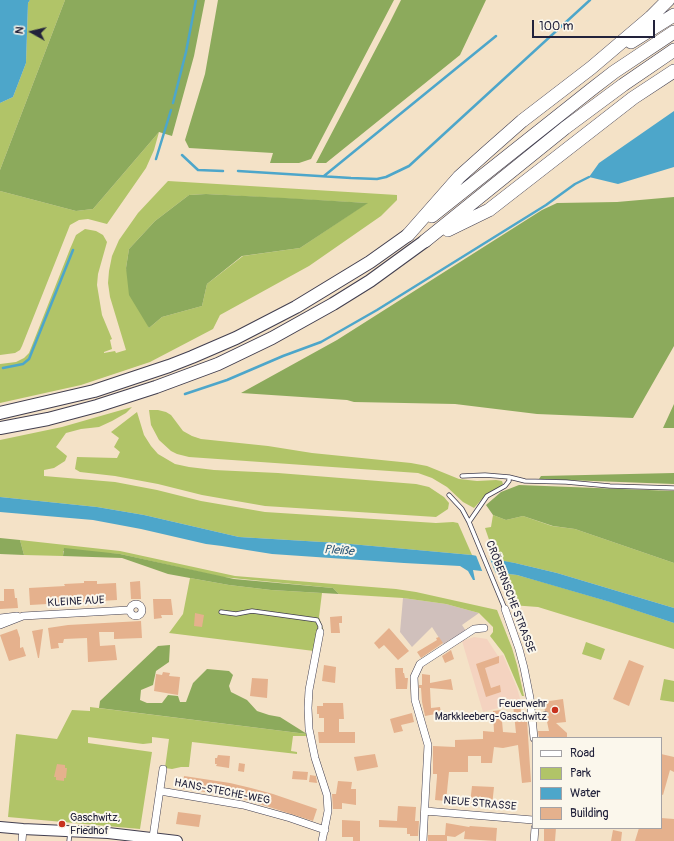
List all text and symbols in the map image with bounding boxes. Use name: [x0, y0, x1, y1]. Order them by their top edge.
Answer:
north arrow: [12, 12, 52, 52]
scale bar: [534, 12, 657, 38]
text: 100 m: [539, 19, 573, 34]
text: N: [13, 26, 27, 35]
street label: CRÖBERNSCHE STRASSE: [482, 539, 538, 655]
water label: Pleiße: [324, 543, 354, 559]
street label: KLEINE AUE: [47, 594, 105, 610]
place label: Feuerwehr Markkleeberg-Gaschwitz: [435, 697, 547, 723]
marker: Feuerwehr Markkleeberg-Gaschwitz: [550, 705, 560, 715]
legend: [532, 737, 662, 829]
text: Road: [570, 746, 595, 761]
text: Park: [570, 766, 591, 781]
street label: HANS-STECHE-WEG: [173, 776, 271, 808]
text: Water: [570, 786, 601, 801]
street label: NEUE STRASSE: [443, 794, 517, 814]
text: Building: [570, 806, 609, 821]
place label: Gaschwitz, Friedhof: [70, 811, 120, 837]
marker: Gaschwitz, Friedhof: [57, 819, 67, 829]

